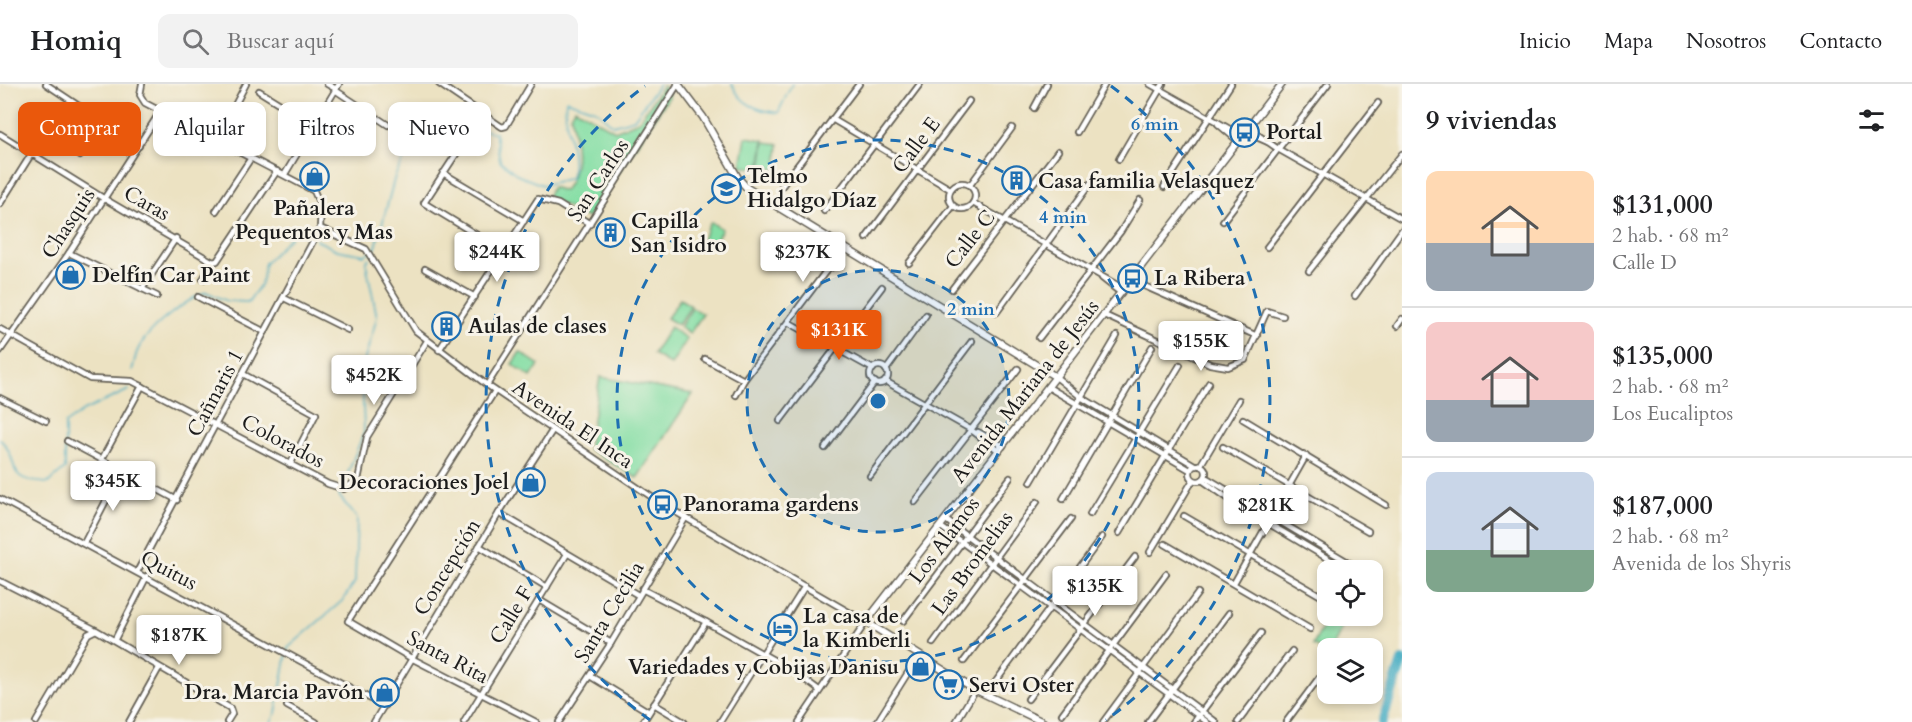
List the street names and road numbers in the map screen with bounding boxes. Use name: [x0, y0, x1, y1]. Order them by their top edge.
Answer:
street label: Calle E: [886, 111, 947, 180]
street label: San Carlos: [561, 133, 636, 227]
street label: Caras: [118, 179, 175, 228]
street label: Chasquis: [35, 182, 102, 264]
street label: Calle C: [938, 204, 1002, 275]
street label: Avenida Mariana de Jesús: [945, 294, 1106, 489]
street label: Cañnaris 1: [180, 344, 251, 442]
street label: Avenida El Inca: [506, 373, 639, 476]
street label: Colorados: [236, 407, 329, 475]
street label: Los Alamos: [902, 491, 987, 590]
street label: Las Bromelias: [925, 505, 1020, 621]
street label: Concepción: [407, 513, 488, 621]
street label: Quitus: [135, 543, 202, 598]
street label: Santa Cecilia: [568, 556, 651, 669]
street label: Calle F: [483, 581, 540, 650]
street label: Santa Rita: [402, 624, 494, 691]

